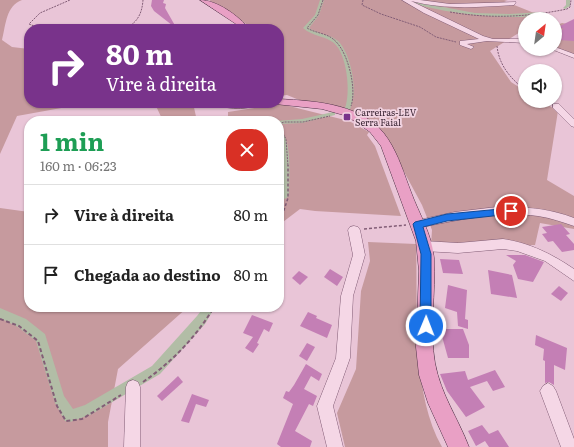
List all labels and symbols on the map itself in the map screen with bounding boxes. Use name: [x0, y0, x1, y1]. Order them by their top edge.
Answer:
north arrow: [518, 12, 562, 56]
place label: Carreiras-LEV Serra Faial: [355, 105, 417, 129]
marker: Carreiras-LEV Serra Faial: [342, 112, 352, 122]
pin: [494, 194, 528, 228]
position arrow: [405, 305, 447, 347]

